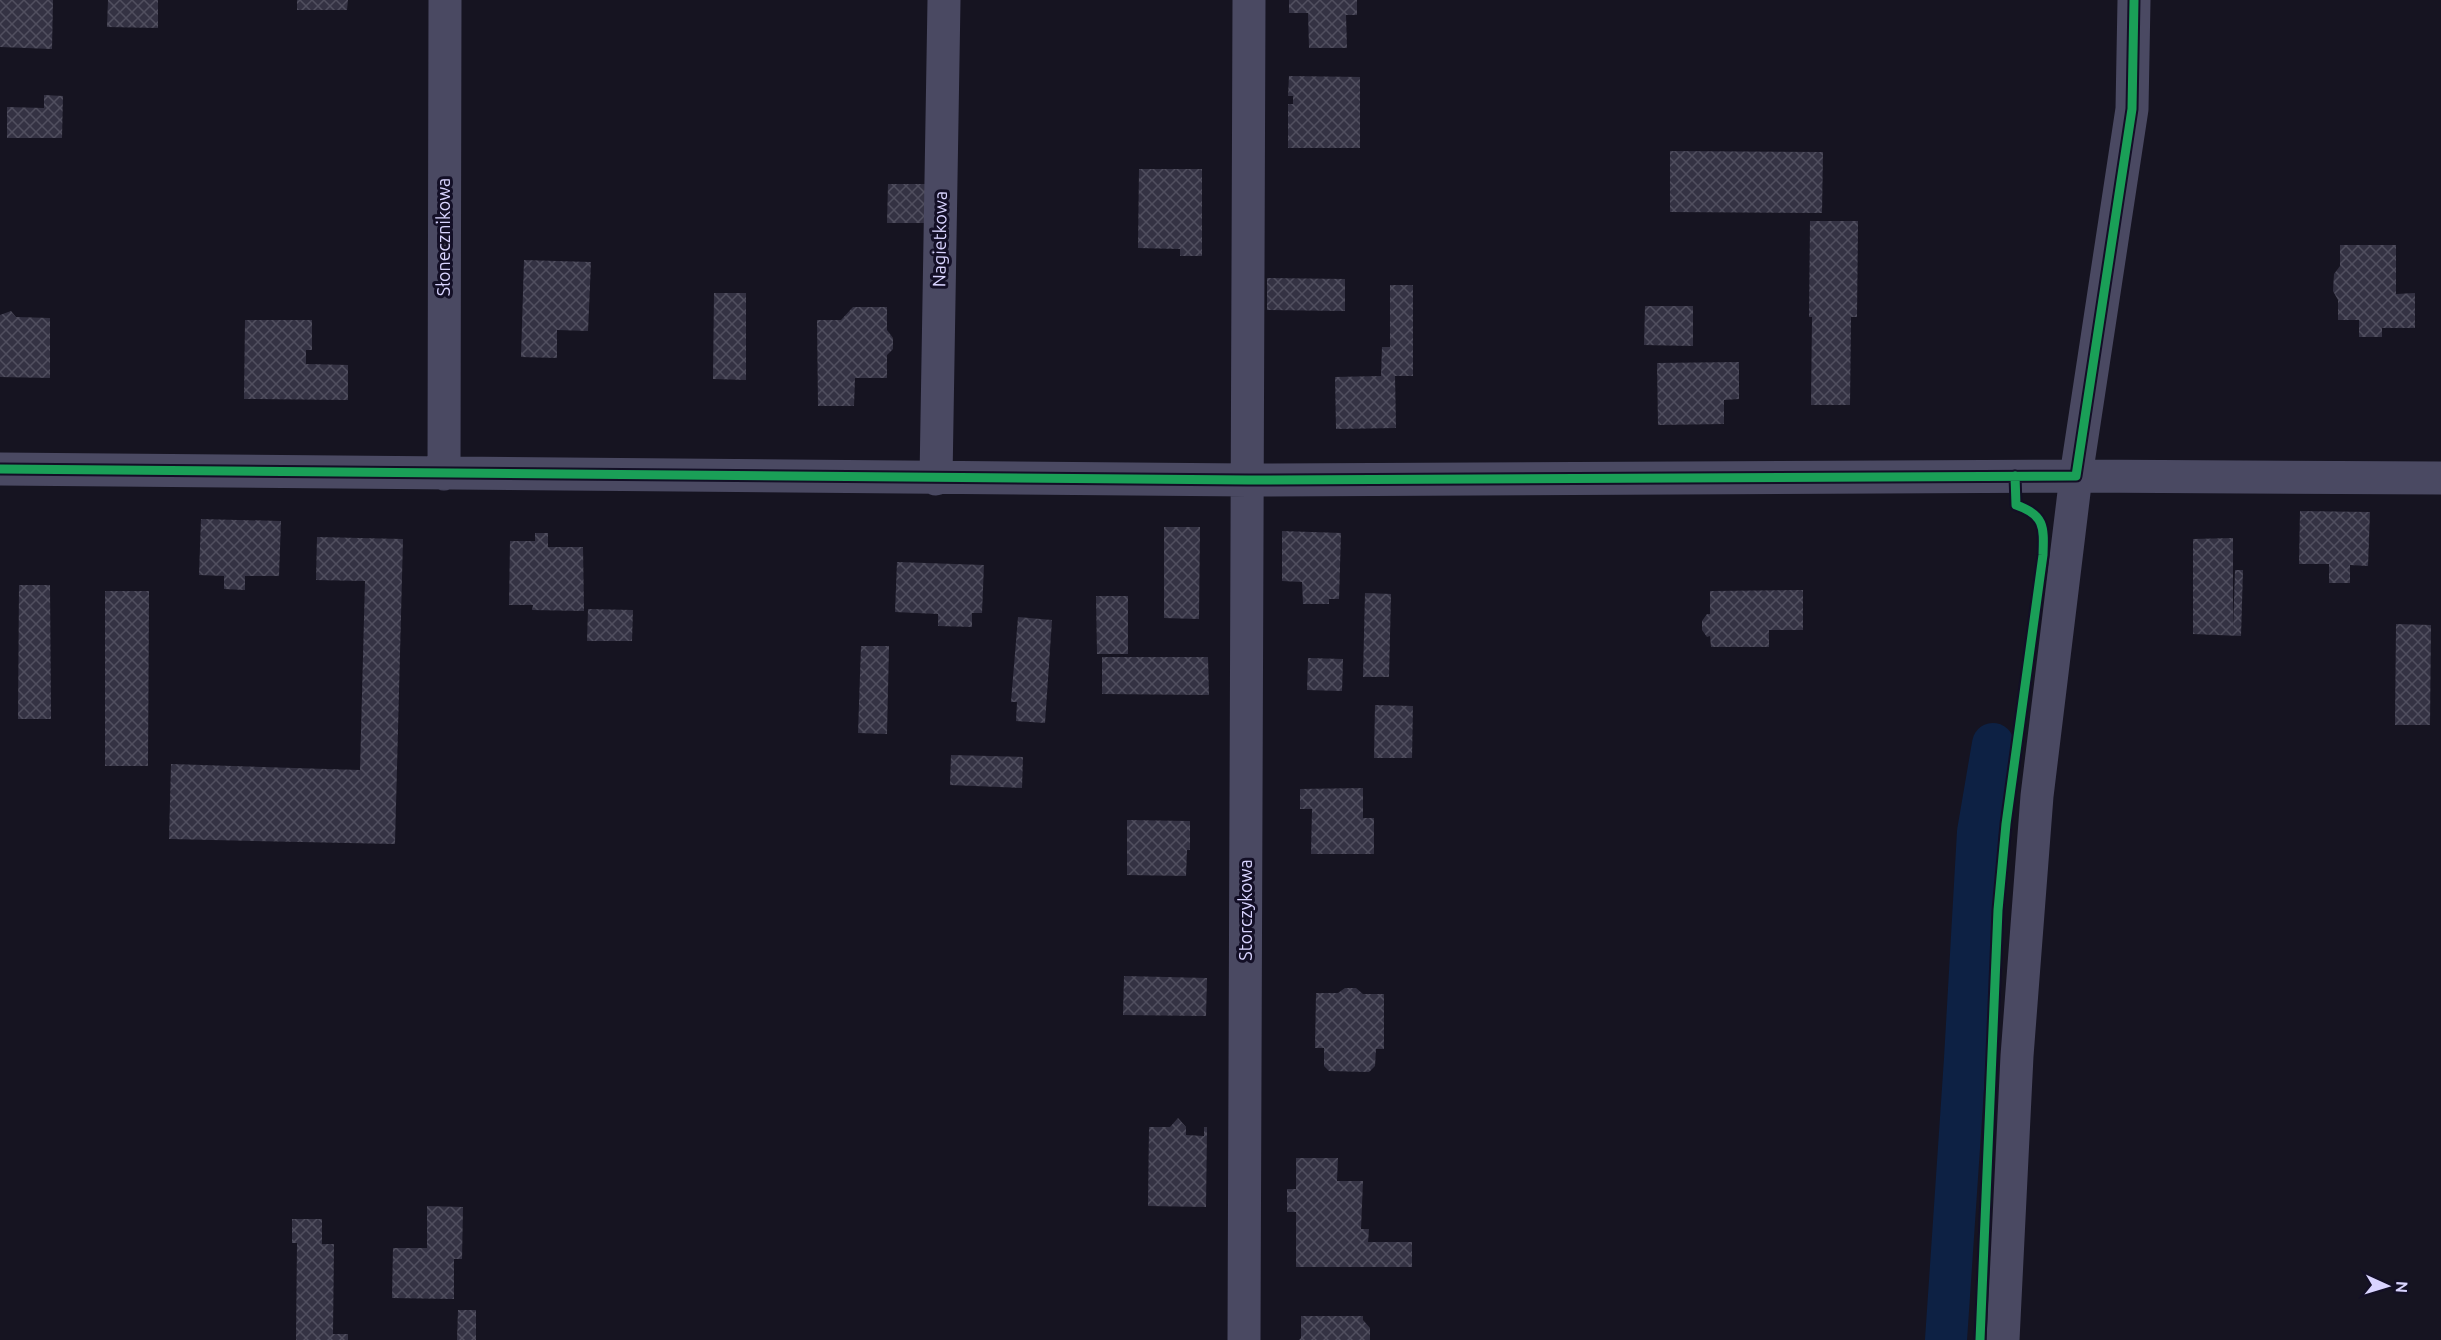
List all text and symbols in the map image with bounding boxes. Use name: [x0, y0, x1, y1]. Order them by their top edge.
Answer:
street label: Słonecznikowa: [433, 178, 453, 296]
street label: Nagietkowa: [928, 191, 950, 287]
street label: Storczykowa: [1235, 859, 1255, 961]
north arrow: [2357, 1256, 2417, 1316]
text: N: [2393, 1280, 2411, 1294]

